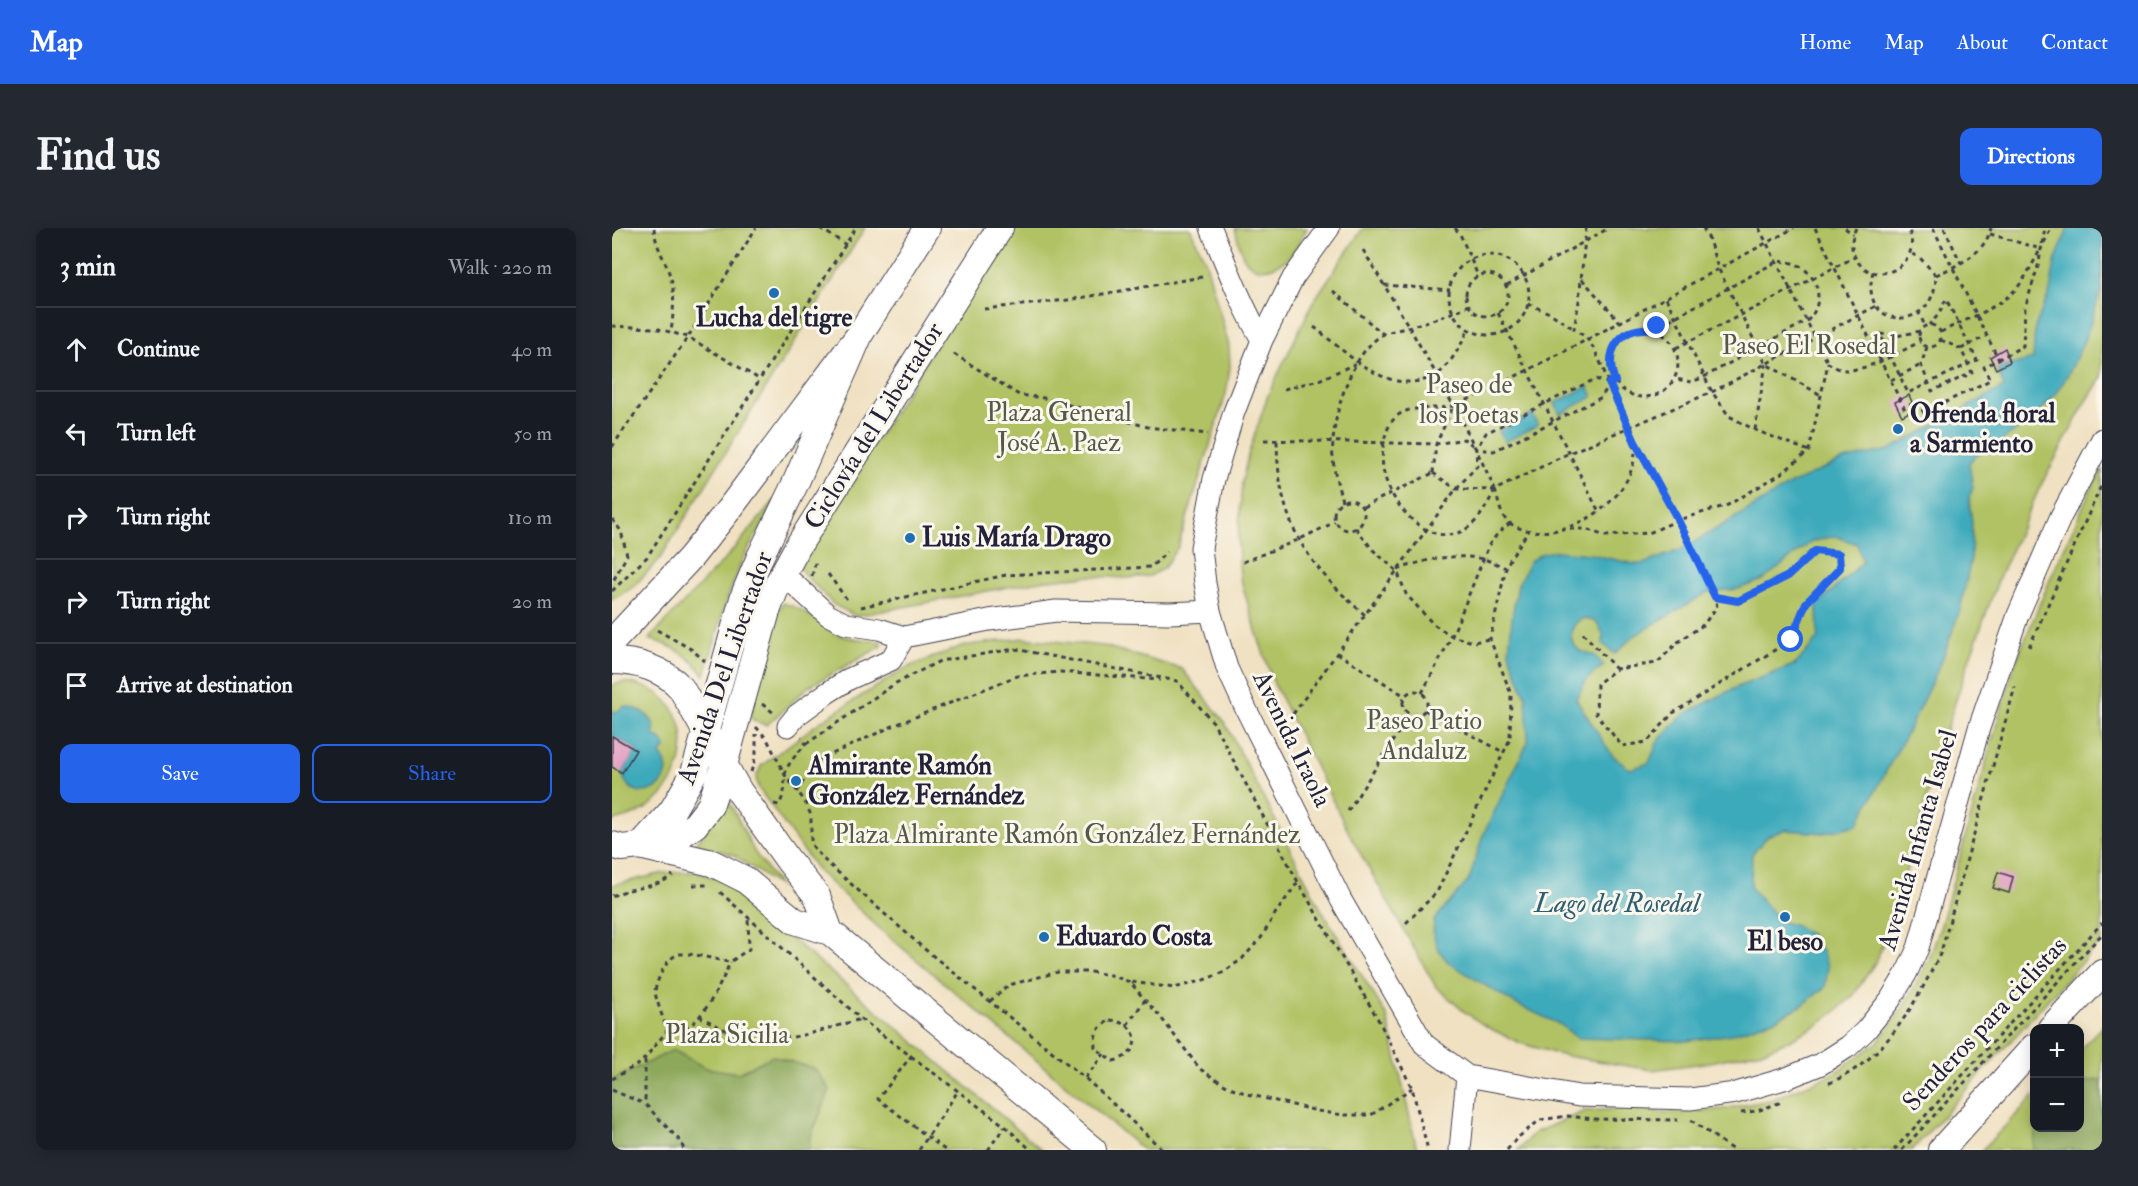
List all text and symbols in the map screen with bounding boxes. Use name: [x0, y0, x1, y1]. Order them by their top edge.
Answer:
text: Map: [30, 25, 83, 60]
text: Home: [1799, 29, 1851, 56]
text: Map: [1884, 29, 1924, 56]
text: About: [1957, 29, 2008, 56]
text: Contact: [2041, 29, 2108, 56]
button: Directions: [1960, 128, 2102, 185]
text: Find us: [36, 130, 160, 182]
text: 3 min: [60, 251, 116, 283]
text: Walk · 220 m: [448, 255, 552, 280]
marker: Lucha del tigre: [767, 286, 781, 300]
place label: Lucha del tigre: [695, 302, 853, 335]
route end: [1643, 312, 1669, 338]
street label: Ciclovía del Libertador: [797, 316, 951, 535]
park label: Paseo El Rosedal: [1722, 330, 1897, 362]
icon: ahead: [60, 333, 93, 366]
text: Continue: [117, 335, 200, 363]
text: 40 m: [511, 337, 552, 362]
park label: Paseo de los Poetas: [1419, 369, 1519, 431]
park label: Plaza General José A. Paez: [986, 397, 1132, 459]
place label: Ofrenda floral a Sarmiento: [1910, 398, 2056, 460]
icon: left: [60, 417, 93, 450]
text: Turn left: [117, 419, 196, 447]
text: 50 m: [513, 421, 552, 446]
marker: Ofrenda floral a Sarmiento: [1891, 422, 1905, 436]
icon: right: [60, 501, 93, 534]
text: Turn right: [117, 503, 210, 531]
text: 110 m: [508, 505, 552, 530]
place label: Luis María Drago: [922, 522, 1111, 555]
marker: Luis María Drago: [903, 531, 917, 545]
street label: Avenida Del Libertador: [670, 547, 780, 790]
icon: right: [60, 585, 93, 618]
text: Turn right: [117, 587, 210, 615]
text: 20 m: [512, 589, 552, 614]
route start: [1777, 626, 1803, 652]
street label: Avenida Iraola: [1245, 665, 1339, 813]
icon: arrive: [60, 669, 93, 702]
text: Arrive at destination: [117, 671, 293, 699]
park label: Paseo Patio Andaluz: [1366, 705, 1482, 767]
street label: Avenida Infanta Isabel: [1871, 726, 1965, 955]
button: Save: [60, 744, 300, 803]
button: Share: [312, 744, 552, 803]
place label: Almirante Ramón González Fernández: [807, 750, 1025, 812]
marker: Almirante Ramón González Fernández: [789, 774, 803, 788]
park label: Plaza Almirante Ramón González Fernández: [833, 819, 1301, 851]
water label: Lago del Rosedal: [1533, 887, 1702, 920]
marker: El beso: [1778, 910, 1792, 924]
place label: Eduardo Costa: [1056, 921, 1213, 953]
place label: El beso: [1747, 926, 1823, 958]
marker: Eduardo Costa: [1037, 930, 1051, 944]
street label: Senderos para ciclistas: [1896, 930, 2075, 1119]
park label: Plaza Sicilia: [665, 1019, 789, 1051]
map controls: [2030, 1024, 2084, 1132]
button: +: [2030, 1024, 2084, 1078]
button: −: [2030, 1078, 2084, 1132]

